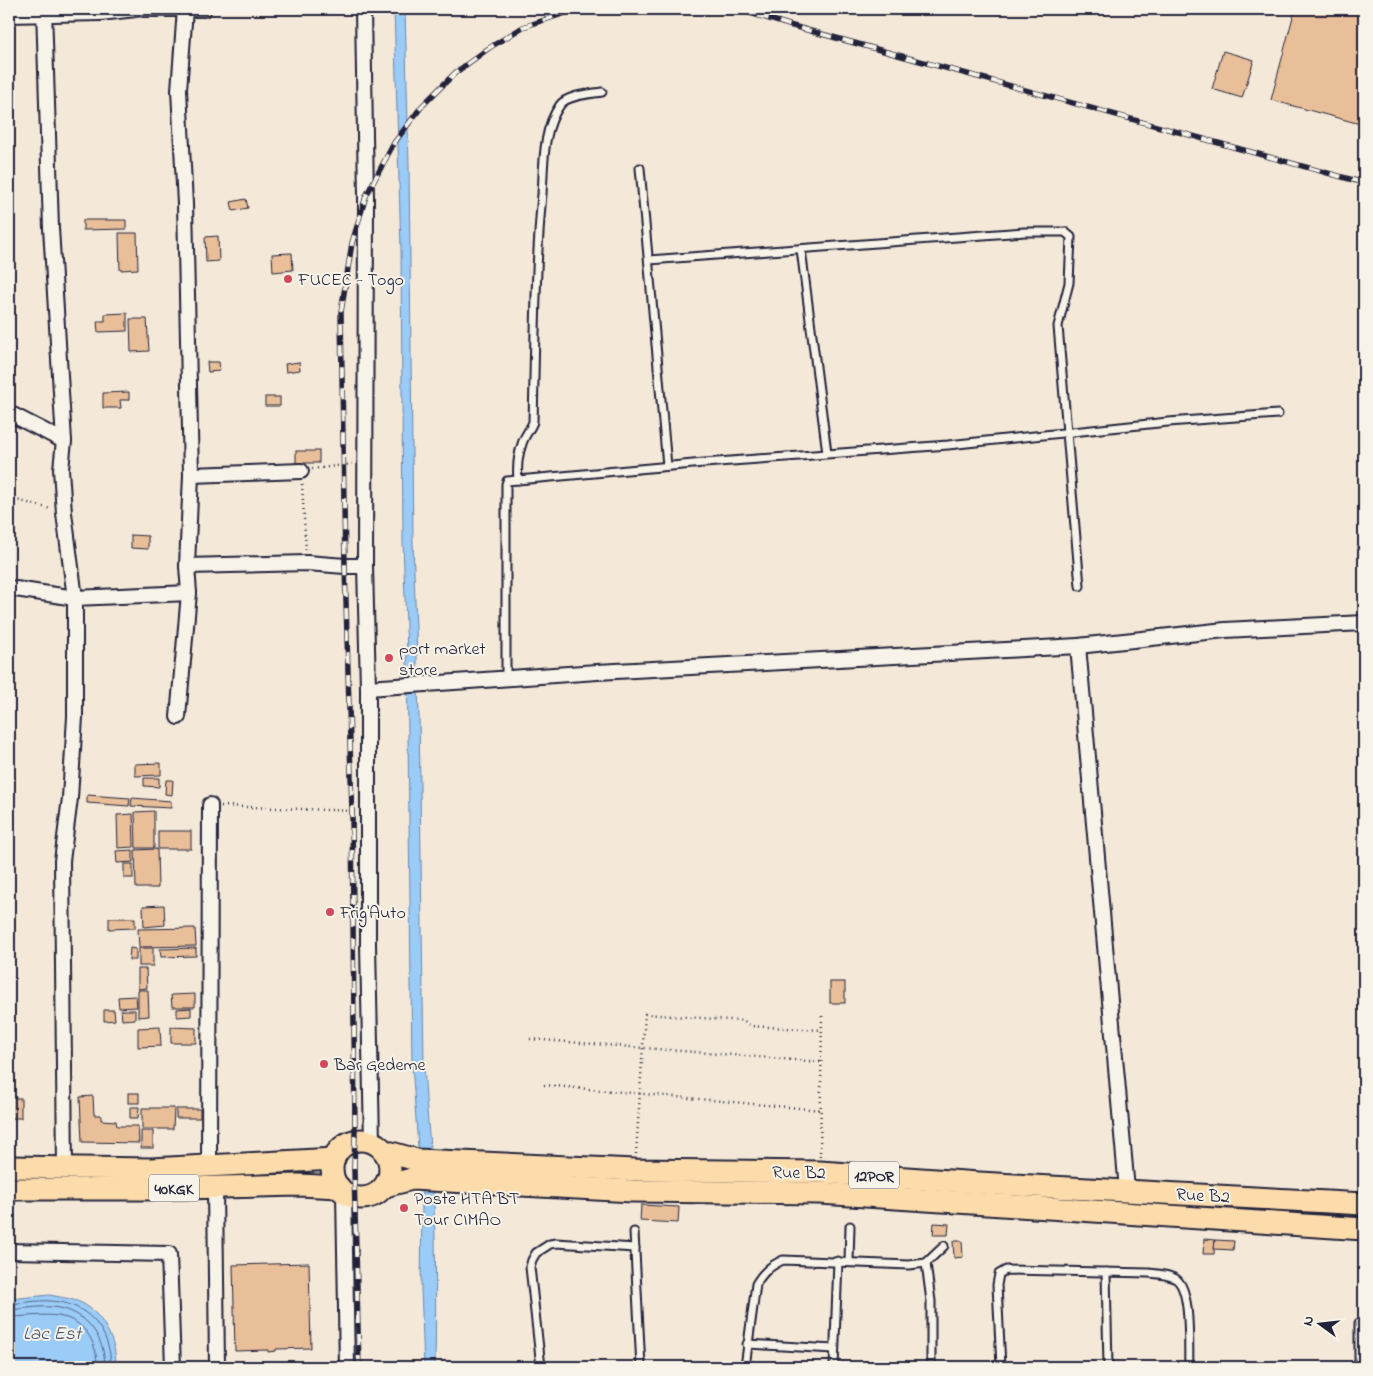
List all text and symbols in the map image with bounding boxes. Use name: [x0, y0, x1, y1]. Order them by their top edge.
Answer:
place label: FUCEC - Togo: [297, 268, 404, 295]
marker: FUCEC - Togo: [282, 273, 294, 285]
place label: port market store: [399, 637, 486, 684]
marker: port market store: [383, 652, 395, 664]
place label: Frig'Auto: [339, 901, 406, 928]
marker: Frig'Auto: [324, 906, 336, 918]
place label: Bar Gedeme: [333, 1053, 426, 1079]
marker: Bar Gedeme: [318, 1058, 330, 1070]
street label: Rue B2: [772, 1161, 826, 1187]
road number: 12POR: [849, 1162, 899, 1188]
road number: 40KGK: [149, 1174, 199, 1202]
street label: Rue B2: [1175, 1183, 1230, 1211]
place label: Poste HTA BT Tour CIMAO: [414, 1187, 519, 1234]
marker: Poste HTA BT Tour CIMAO: [398, 1202, 410, 1214]
north arrow: [1296, 1298, 1346, 1348]
text: N: [1298, 1314, 1320, 1328]
water label: Lac Est: [23, 1321, 83, 1348]

